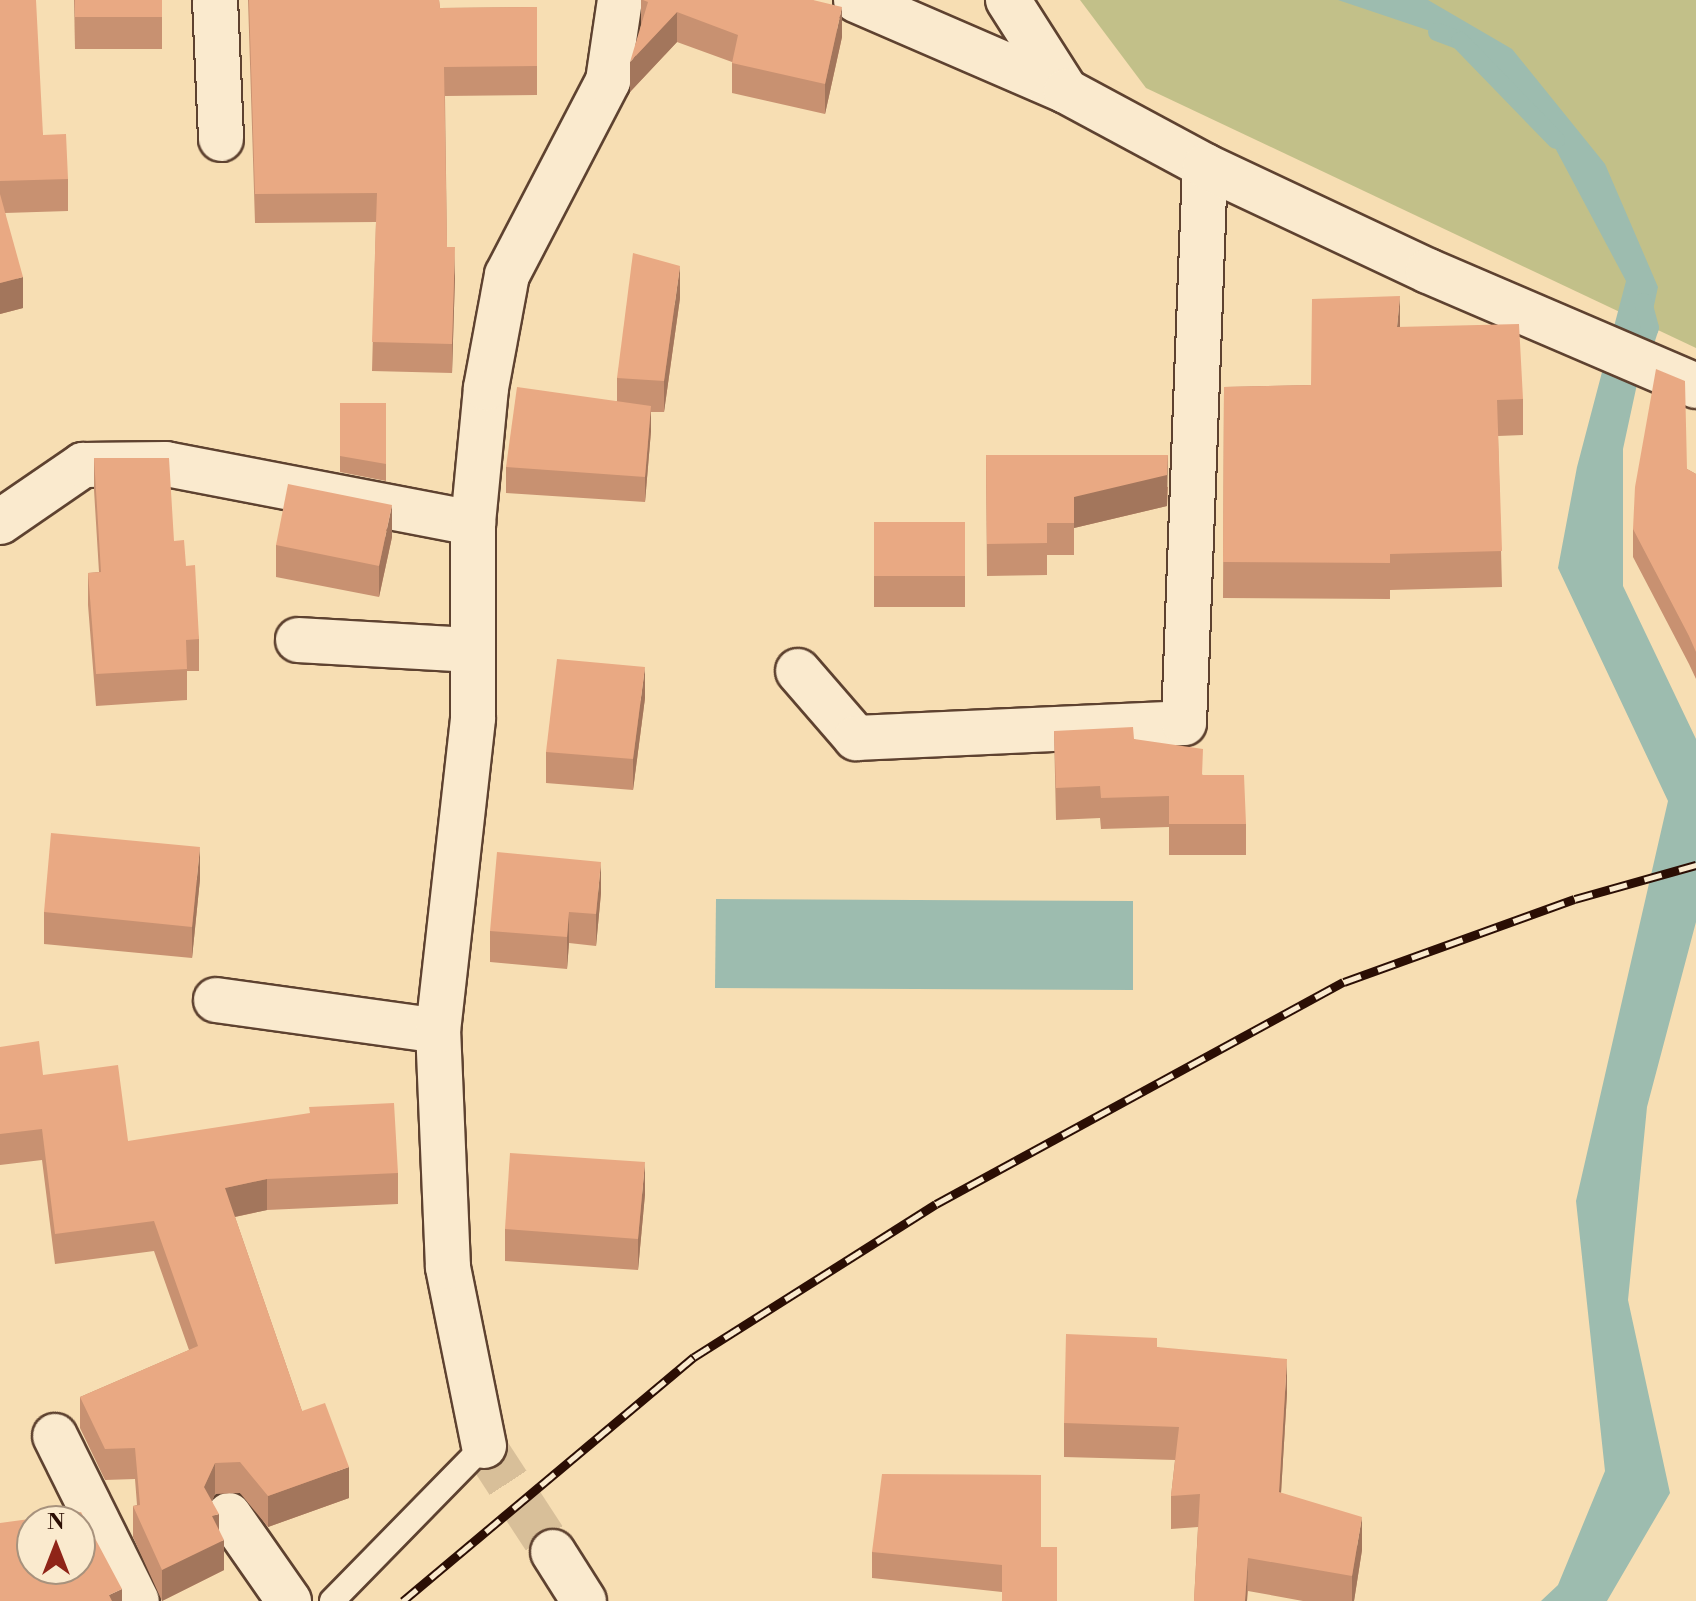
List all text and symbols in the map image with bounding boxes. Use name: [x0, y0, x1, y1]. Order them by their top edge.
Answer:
north arrow: [16, 1505, 96, 1585]
text: N: [47, 1509, 65, 1536]

